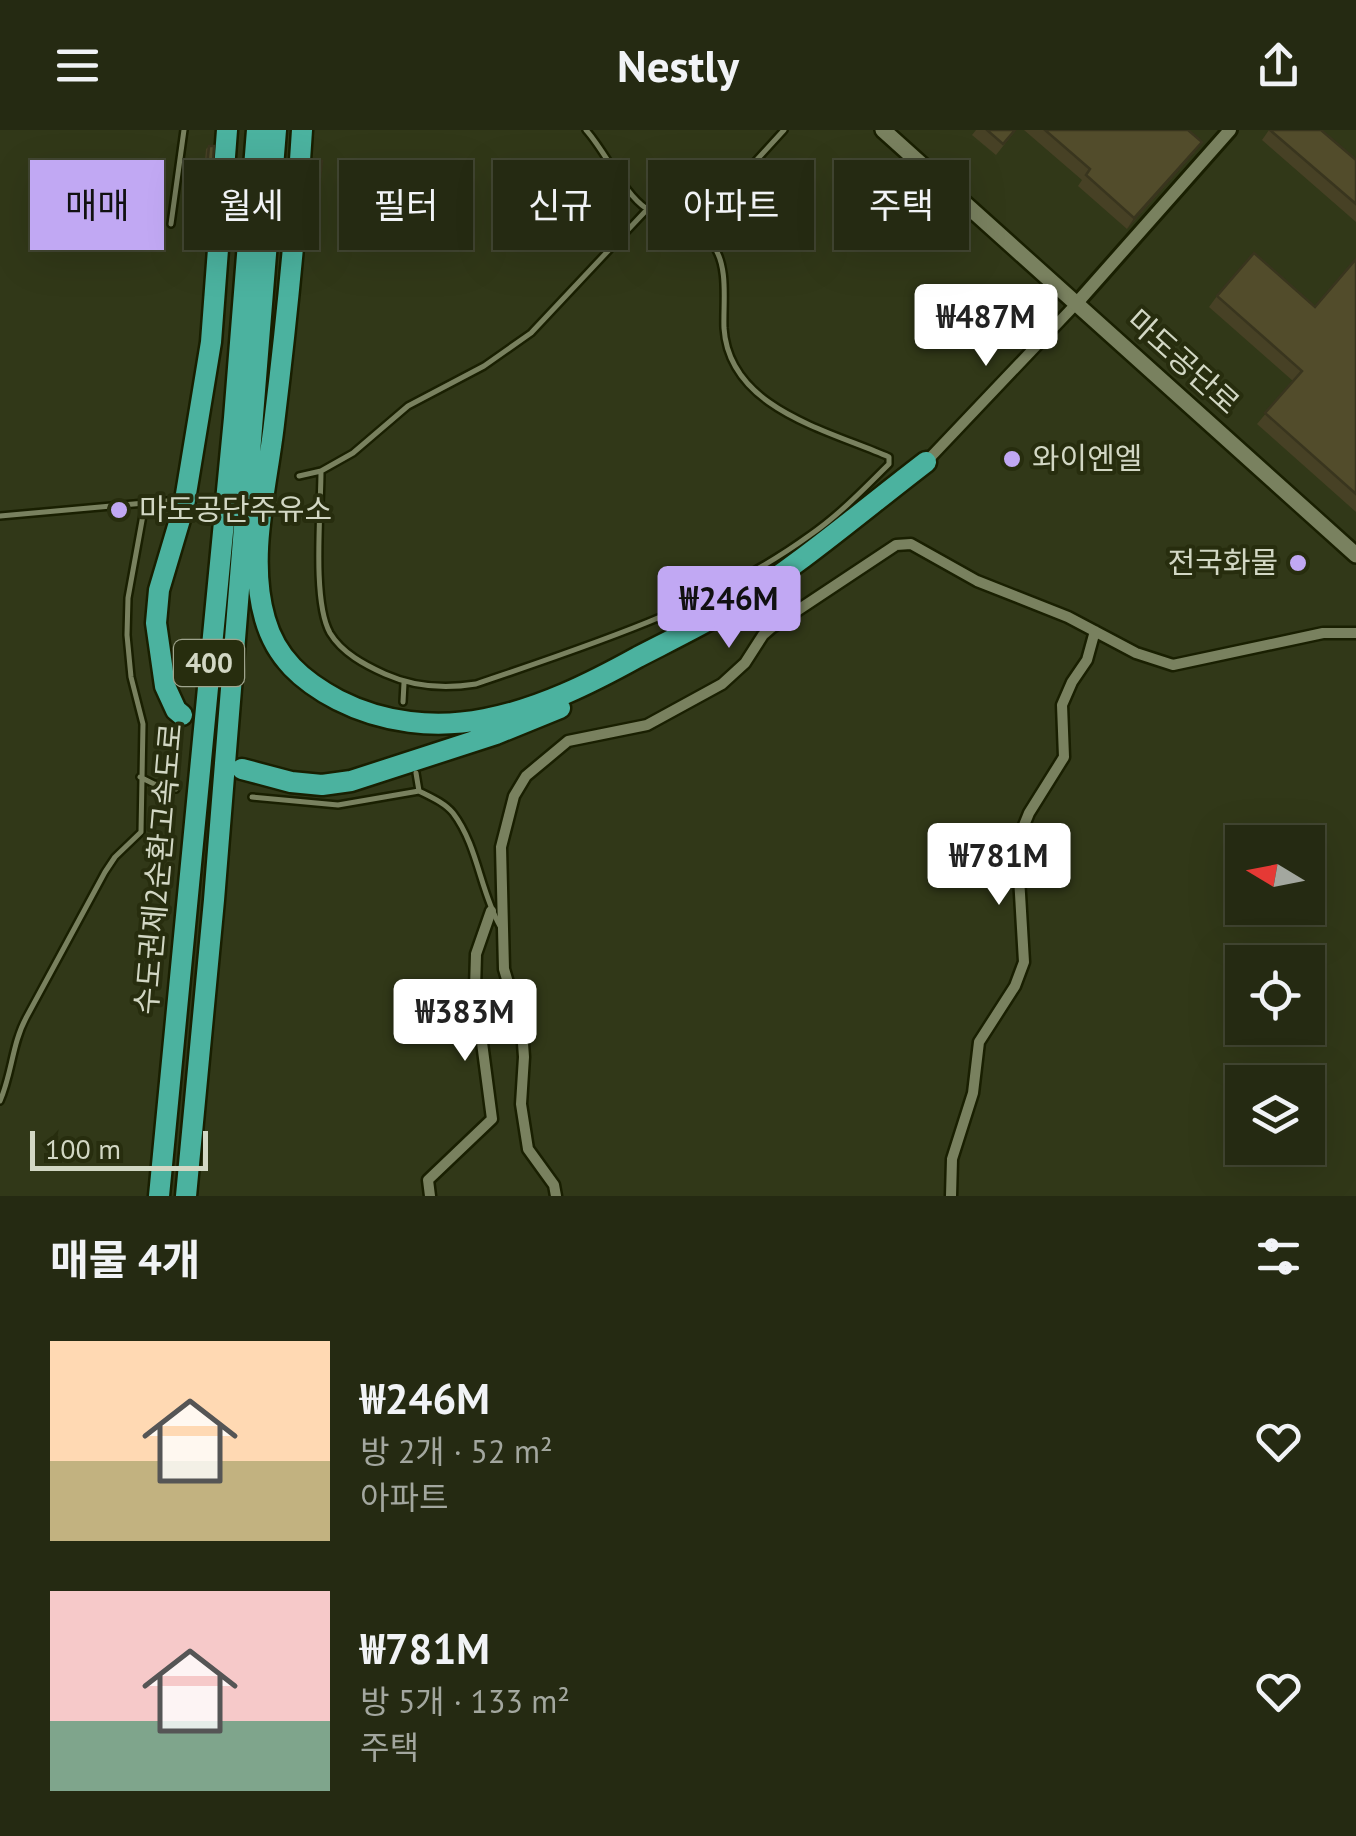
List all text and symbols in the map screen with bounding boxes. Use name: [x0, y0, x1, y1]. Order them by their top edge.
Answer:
text: Nestly: [617, 36, 739, 94]
icon: menu: [50, 38, 105, 93]
icon: share: [1251, 38, 1306, 93]
chip: 매매: [30, 160, 164, 250]
chip: 월세: [184, 160, 319, 250]
chip: 필터: [339, 160, 473, 250]
chip: 신규: [493, 160, 628, 250]
chip: 아파트: [648, 160, 814, 250]
chip: 주택: [834, 160, 969, 250]
pin: ₩487M: [916, 284, 1056, 369]
text: ₩487M: [937, 295, 1035, 337]
street label: 마도공단로: [1120, 300, 1248, 422]
place label: 와이엔엘: [1032, 438, 1142, 477]
marker: 와이엔엘: [1001, 448, 1023, 470]
place label: 마도공단주유소: [139, 489, 332, 528]
marker: 마도공단주유소: [108, 499, 130, 521]
place label: 전국화물: [1168, 542, 1278, 581]
marker: 전국화물: [1287, 552, 1309, 574]
pin: ₩246M: [659, 566, 799, 651]
text: ₩246M: [680, 577, 778, 619]
road number: 400: [174, 640, 244, 686]
street label: 수도권제2순환고속도로: [125, 722, 190, 1016]
pin: ₩781M: [929, 823, 1069, 908]
north arrow: [1225, 825, 1325, 925]
map controls: [1225, 825, 1325, 1165]
text: ₩781M: [950, 834, 1048, 876]
button: locate: [1225, 945, 1325, 1045]
pin: ₩383M: [395, 979, 535, 1064]
text: ₩383M: [416, 990, 514, 1032]
button: layers: [1225, 1065, 1325, 1165]
scale bar: [30, 1126, 208, 1170]
text: 100 m: [45, 1130, 121, 1167]
icon: filters: [1251, 1229, 1306, 1284]
text: 매물 4개: [50, 1232, 200, 1287]
text: ₩246M: [360, 1371, 490, 1426]
icon: home: [130, 1381, 250, 1501]
icon: heart: [1251, 1414, 1306, 1469]
text: 방 2개 · 52 m²: [360, 1430, 553, 1472]
text: 아파트: [360, 1476, 448, 1518]
text: ₩781M: [360, 1621, 490, 1676]
icon: home: [130, 1631, 250, 1751]
icon: heart: [1251, 1664, 1306, 1719]
text: 방 5개 · 133 m²: [360, 1680, 570, 1722]
text: 주택: [360, 1726, 419, 1768]

